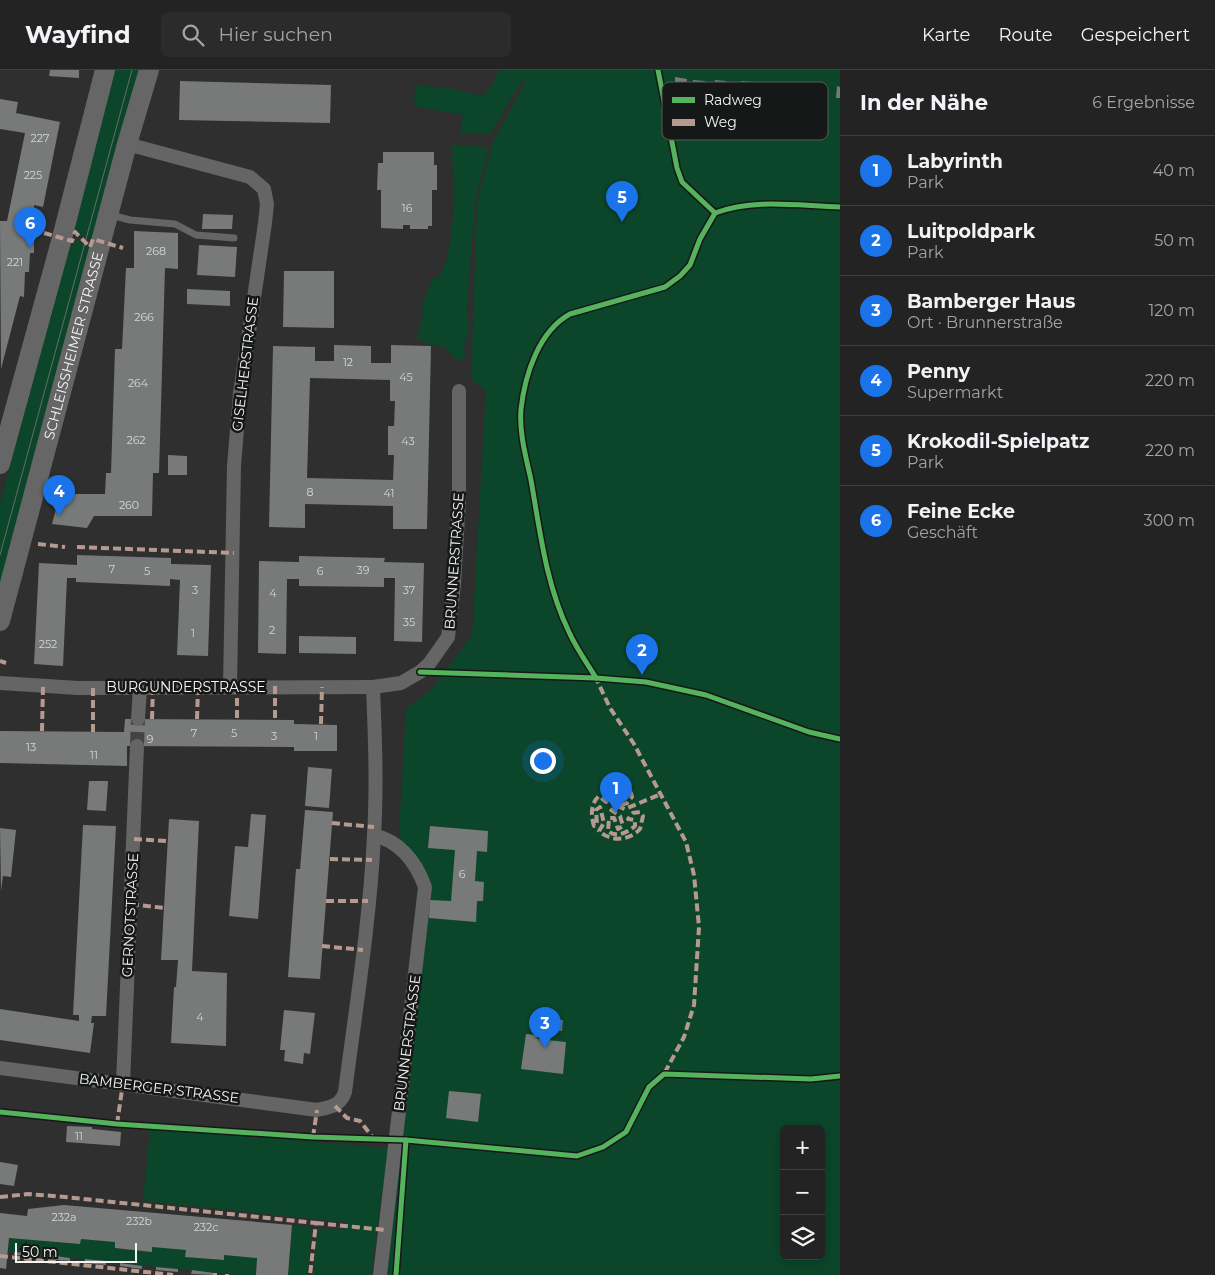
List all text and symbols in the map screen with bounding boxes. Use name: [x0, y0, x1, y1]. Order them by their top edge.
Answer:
search box: [161, 12, 511, 57]
text: Wayfind: [25, 20, 131, 49]
icon: search: [179, 21, 207, 49]
text: Hier suchen: [219, 23, 333, 46]
text: Karte: [922, 24, 970, 46]
text: Route: [998, 24, 1053, 46]
text: Gespeichert: [1081, 24, 1190, 46]
legend: [662, 82, 828, 140]
text: In der Nähe: [860, 90, 988, 115]
text: Radweg: [704, 91, 762, 109]
text: 6 Ergebnisse: [1092, 93, 1195, 112]
text: Weg: [704, 113, 737, 131]
house number: 227: [31, 131, 49, 145]
text: Labyrinth: [907, 150, 1003, 173]
text: 1: [873, 161, 879, 180]
text: 40 m: [1153, 161, 1195, 180]
house number: 225: [24, 168, 42, 182]
text: Park: [907, 173, 944, 192]
pin: 5: [606, 181, 638, 222]
house number: 16: [402, 201, 413, 215]
pin: 6: [14, 207, 46, 248]
text: Luitpoldpark: [907, 220, 1035, 243]
text: 2: [871, 231, 881, 250]
text: 50 m: [1154, 231, 1195, 250]
text: Park: [907, 243, 944, 262]
house number: 268: [146, 244, 166, 258]
street label: SCHLEISSHEIMER STRASSE: [40, 250, 107, 442]
house number: 221: [7, 255, 23, 269]
text: Bamberger Haus: [907, 290, 1075, 313]
street label: GISELHERSTRASSE: [228, 296, 262, 432]
text: 3: [871, 301, 881, 320]
text: 120 m: [1148, 301, 1195, 320]
house number: 266: [134, 310, 154, 324]
text: Ort · Brunnerstraße: [907, 313, 1063, 332]
house number: 12: [343, 355, 353, 369]
text: Penny: [907, 360, 970, 383]
house number: 45: [399, 370, 413, 384]
text: 4: [870, 371, 882, 390]
text: 220 m: [1145, 371, 1195, 390]
house number: 264: [128, 376, 149, 390]
text: Supermarkt: [907, 383, 1003, 402]
text: Krokodil-Spielpatz: [907, 430, 1089, 453]
house number: 262: [126, 433, 146, 447]
house number: 43: [401, 434, 415, 448]
text: 5: [871, 441, 881, 460]
text: 220 m: [1145, 441, 1195, 460]
text: Park: [907, 453, 944, 472]
pin: 4: [43, 475, 75, 516]
house number: 8: [306, 485, 314, 499]
house number: 41: [384, 486, 394, 500]
street label: BRUNNERSTRASSE: [440, 492, 468, 630]
house number: 260: [119, 498, 139, 512]
text: Feine Ecke: [907, 500, 1015, 523]
text: 6: [871, 511, 881, 530]
text: 300 m: [1144, 511, 1195, 530]
text: Geschäft: [907, 523, 978, 542]
house number: 7: [109, 562, 115, 576]
house number: 39: [357, 563, 370, 577]
house number: 5: [144, 564, 150, 578]
house number: 6: [317, 564, 324, 578]
house number: 3: [192, 583, 198, 597]
house number: 37: [403, 583, 415, 597]
house number: 4: [269, 586, 277, 600]
house number: 35: [403, 615, 415, 629]
house number: 2: [269, 623, 275, 637]
house number: 1: [191, 626, 195, 640]
pin: 2: [626, 634, 658, 675]
house number: 252: [39, 637, 57, 651]
street label: BURGUNDERSTRASSE: [106, 678, 266, 696]
house number: 7: [191, 726, 197, 740]
house number: 5: [231, 726, 237, 740]
house number: 3: [271, 729, 277, 743]
house number: 1: [314, 729, 318, 743]
house number: 9: [147, 732, 154, 746]
house number: 13: [26, 740, 36, 754]
house number: 11: [90, 748, 98, 762]
your location: [530, 748, 556, 774]
pin: 1: [600, 772, 632, 813]
street label: GERNOTSTRASSE: [118, 852, 142, 978]
house number: 6: [459, 867, 466, 881]
street label: BRUNNERSTRASSE: [390, 974, 424, 1112]
pin: 3: [529, 1007, 561, 1048]
house number: 4: [196, 1010, 204, 1024]
street label: BAMBERGER STRASSE: [78, 1069, 240, 1107]
map controls: [780, 1125, 825, 1260]
button: +: [780, 1125, 825, 1170]
house number: 11: [75, 1129, 83, 1143]
button: −: [780, 1170, 825, 1215]
house number: 232a: [51, 1210, 77, 1224]
house number: 232b: [126, 1214, 152, 1228]
button: layers: [780, 1215, 825, 1260]
house number: 232c: [194, 1220, 218, 1234]
scale bar: [15, 1240, 138, 1263]
text: 50 m: [22, 1243, 58, 1261]

